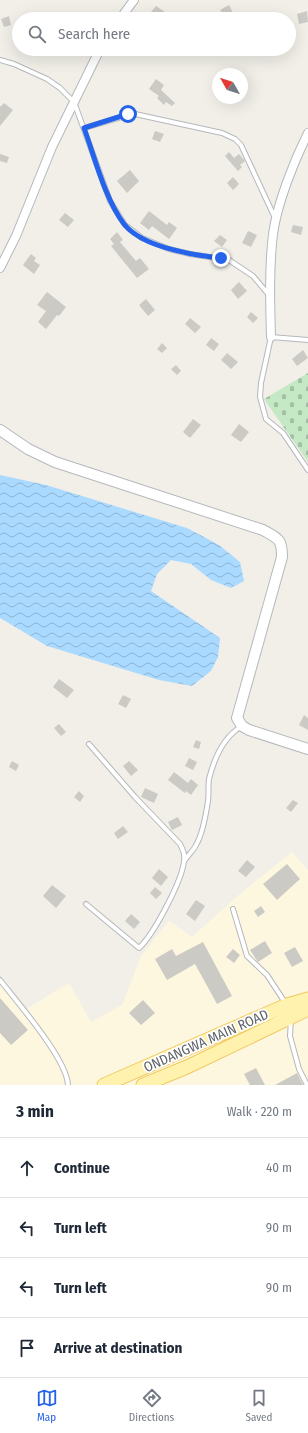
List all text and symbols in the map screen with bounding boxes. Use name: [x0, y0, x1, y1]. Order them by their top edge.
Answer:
search box: [12, 12, 296, 56]
icon: search: [26, 23, 48, 45]
text: Search here: [58, 25, 130, 43]
north arrow: [212, 68, 248, 104]
route start: [119, 105, 137, 123]
route end: [212, 249, 230, 267]
street label: ONDANGWA MAIN ROAD: [141, 1006, 271, 1076]
text: 3 min: [16, 1101, 54, 1122]
text: Walk · 220 m: [227, 1104, 292, 1119]
icon: ahead: [16, 1157, 38, 1179]
text: Continue: [54, 1159, 110, 1177]
text: 40 m: [266, 1160, 292, 1175]
icon: left: [16, 1217, 38, 1239]
text: Turn left: [54, 1219, 107, 1237]
text: 90 m: [266, 1220, 292, 1235]
icon: left: [16, 1277, 38, 1299]
text: Turn left: [54, 1279, 107, 1297]
text: 90 m: [266, 1280, 292, 1295]
icon: arrive: [16, 1337, 38, 1359]
text: Arrive at destination: [54, 1339, 182, 1357]
tab: Map: [36, 1387, 58, 1424]
tab: Directions: [129, 1387, 174, 1424]
tab: Saved: [246, 1387, 272, 1424]

